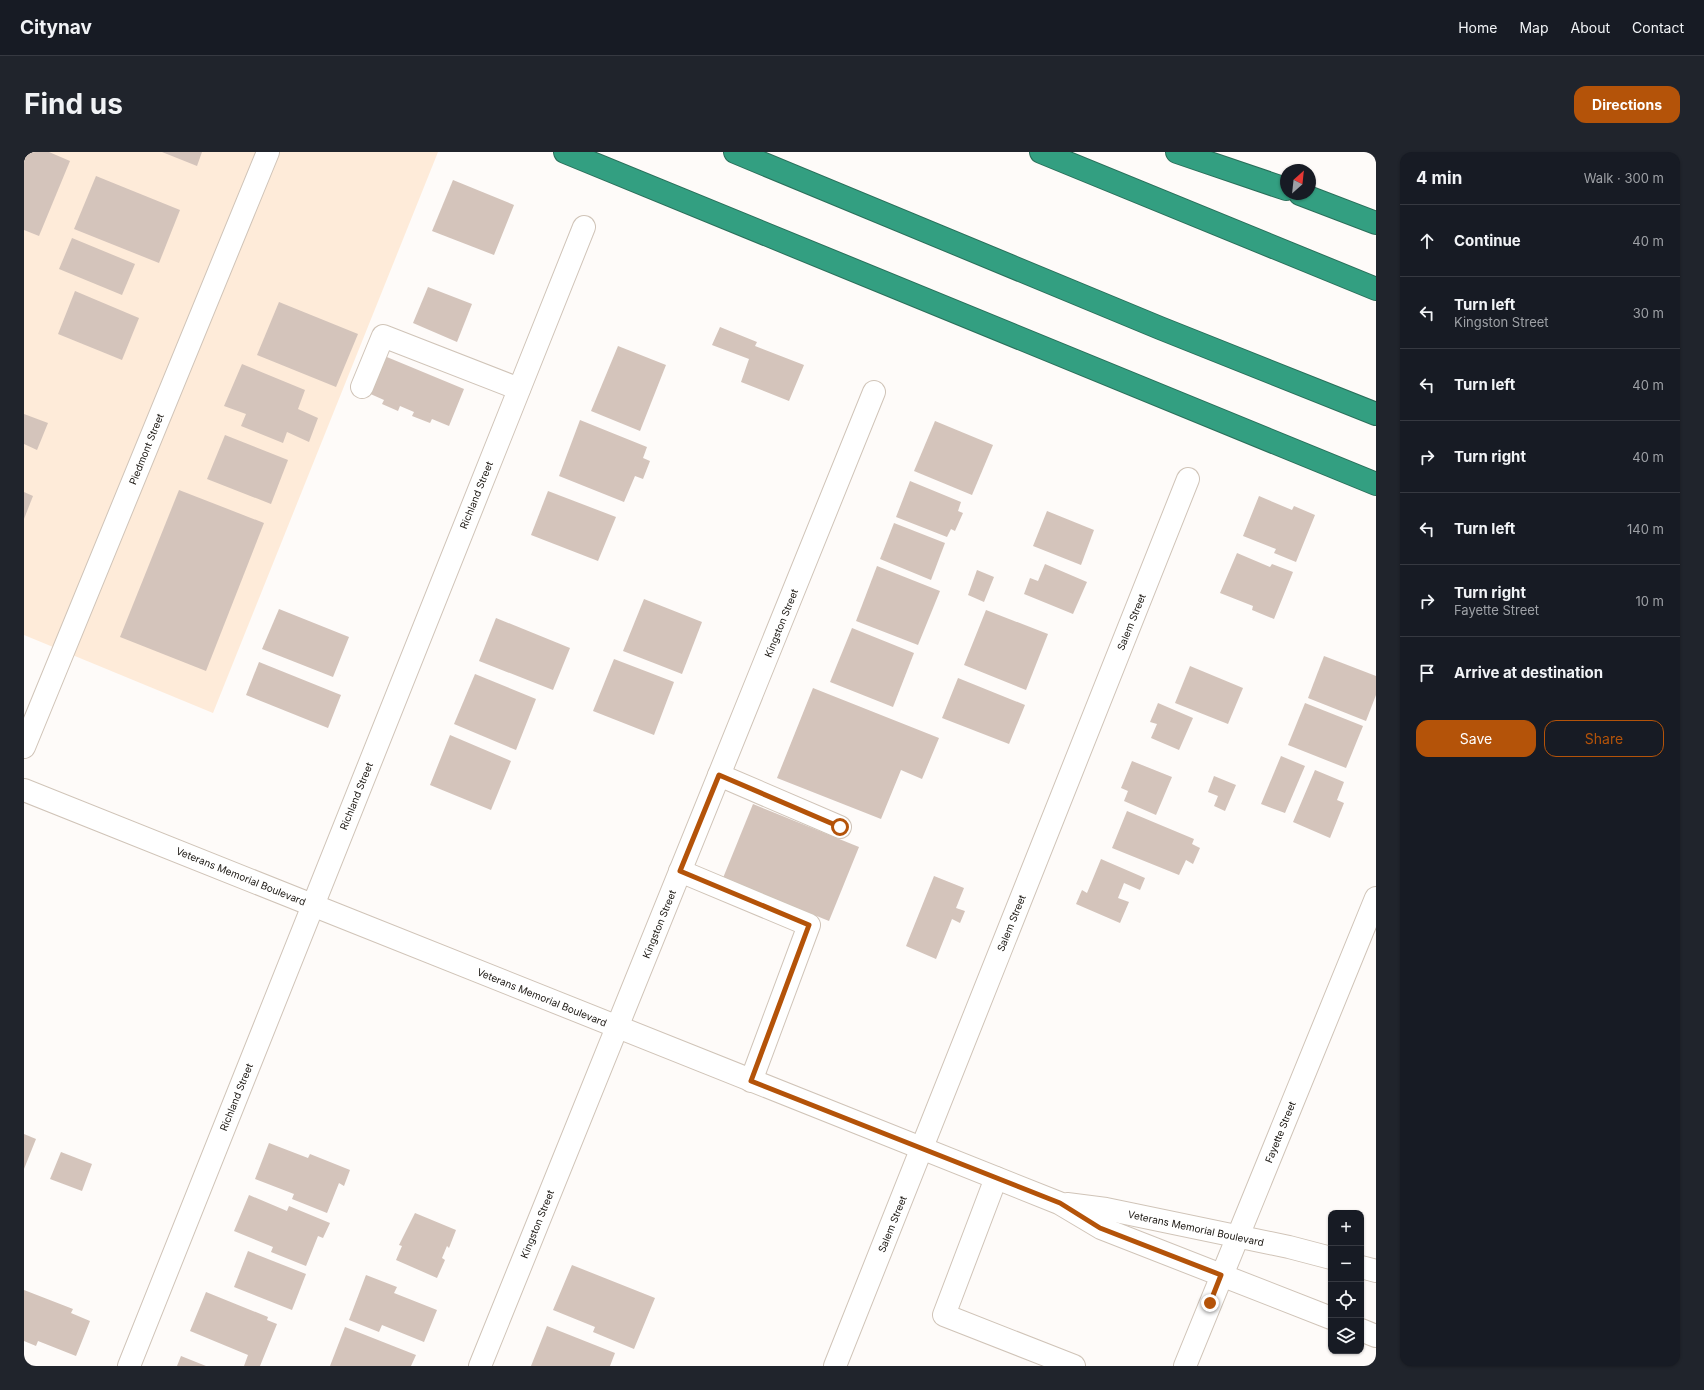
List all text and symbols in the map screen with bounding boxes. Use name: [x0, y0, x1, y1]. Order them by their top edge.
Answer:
text: Citynav: [20, 16, 92, 39]
text: Home: [1458, 19, 1497, 36]
text: Map: [1519, 19, 1549, 36]
text: About: [1571, 19, 1610, 36]
text: Contact: [1632, 19, 1684, 36]
button: Directions: [1574, 86, 1680, 123]
text: Find us: [24, 87, 123, 121]
north arrow: [1280, 164, 1316, 200]
text: 4 min: [1416, 168, 1462, 188]
text: Walk · 300 m: [1584, 170, 1664, 186]
icon: ahead: [1416, 230, 1438, 252]
text: Continue: [1454, 231, 1521, 250]
text: 40 m: [1632, 233, 1664, 249]
text: Turn left: [1454, 295, 1515, 314]
icon: left: [1416, 302, 1438, 324]
text: 30 m: [1633, 305, 1664, 321]
text: Kingston Street: [1454, 314, 1549, 330]
icon: left: [1416, 374, 1438, 396]
text: Turn left: [1454, 375, 1515, 394]
text: 40 m: [1632, 377, 1664, 393]
street label: Piedmont Street: [126, 411, 166, 486]
icon: right: [1416, 446, 1438, 468]
text: Turn right: [1454, 447, 1526, 466]
text: 40 m: [1632, 449, 1664, 465]
street label: Richland Street: [457, 459, 495, 530]
icon: left: [1416, 518, 1438, 540]
text: Turn left: [1454, 519, 1515, 538]
text: 140 m: [1627, 521, 1664, 537]
text: Turn right: [1454, 583, 1526, 602]
street label: Kingston Street: [762, 586, 800, 659]
icon: right: [1416, 590, 1438, 612]
street label: Salem Street: [1114, 591, 1148, 652]
text: 10 m: [1635, 593, 1664, 609]
text: Fayette Street: [1454, 602, 1539, 618]
icon: arrive: [1416, 662, 1438, 684]
text: Arrive at destination: [1454, 663, 1603, 682]
button: Save: [1416, 720, 1536, 757]
button: Share: [1544, 720, 1664, 757]
street label: Richland Street: [337, 760, 375, 831]
route start: [831, 818, 849, 836]
street label: Veterans Memorial Boulevard: [174, 844, 308, 908]
street label: Kingston Street: [640, 887, 678, 960]
street label: Salem Street: [994, 892, 1028, 953]
street label: Veterans Memorial Boulevard: [475, 965, 609, 1029]
street label: Richland Street: [217, 1061, 255, 1132]
street label: Fayette Street: [1262, 1099, 1298, 1165]
street label: Kingston Street: [518, 1187, 556, 1260]
street label: Salem Street: [875, 1193, 909, 1254]
street label: Veterans Memorial Boulevard: [1127, 1208, 1265, 1248]
map controls: [1328, 1210, 1364, 1354]
button: +: [1328, 1210, 1364, 1246]
button: −: [1328, 1246, 1364, 1282]
button: locate: [1328, 1282, 1364, 1318]
route end: [1201, 1294, 1219, 1312]
button: layers: [1328, 1318, 1364, 1354]

